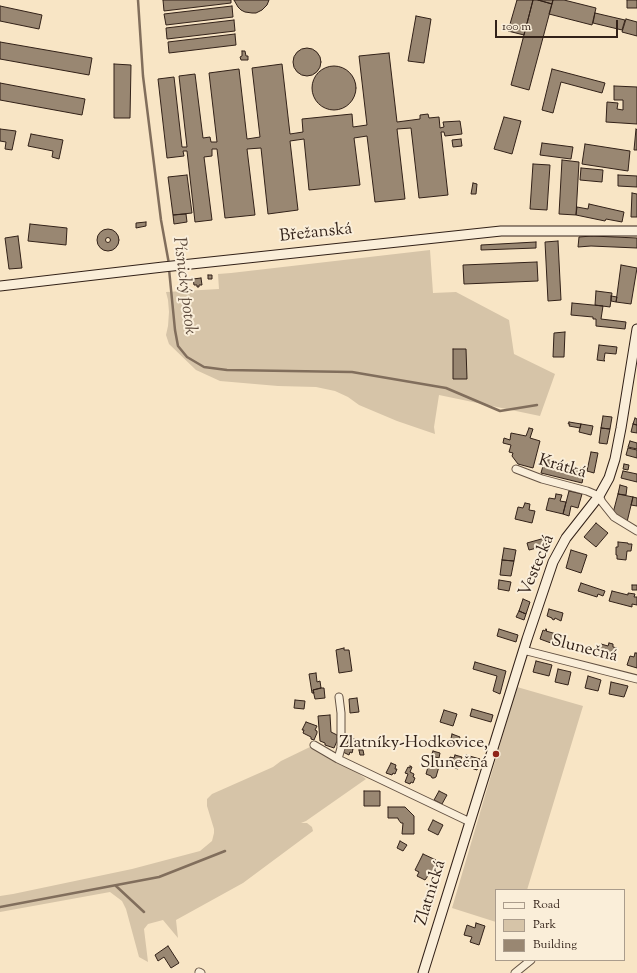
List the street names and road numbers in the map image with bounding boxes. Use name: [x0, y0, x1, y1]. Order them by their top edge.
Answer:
street label: Břežanská: [279, 220, 353, 248]
street label: Krátká: [536, 451, 588, 485]
street label: Vestecká: [516, 532, 560, 600]
street label: Slunečná: [549, 632, 619, 668]
street label: Zlatnická: [412, 858, 452, 928]

